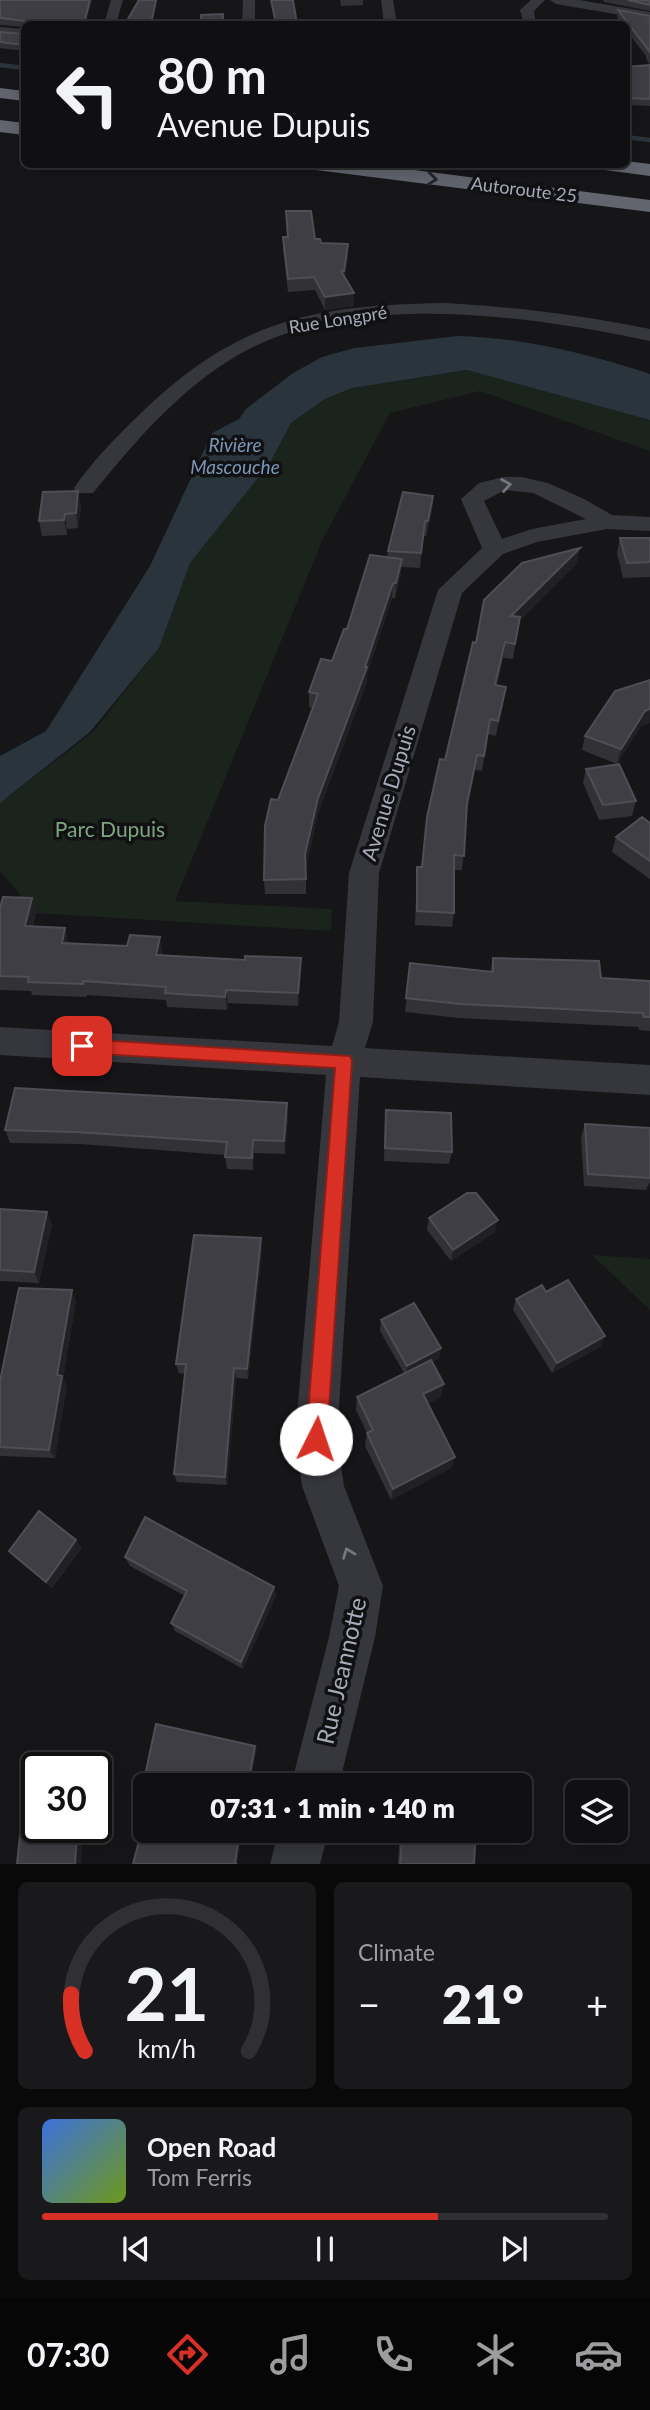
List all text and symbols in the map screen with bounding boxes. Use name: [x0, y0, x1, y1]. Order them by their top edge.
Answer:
text: 80 m: [157, 46, 267, 104]
icon: left: [42, 49, 133, 140]
text: Avenue Dupuis: [157, 105, 370, 144]
one-way arrow: [426, 171, 438, 186]
street label: Autoroute 25: [470, 172, 578, 206]
street label: Rue Longpré: [287, 300, 388, 338]
water label: Rivière Mascouche: [190, 433, 280, 478]
one-way arrow: [500, 478, 512, 493]
street label: Avenue Dupuis: [355, 722, 420, 863]
park label: Parc Dupuis: [55, 816, 165, 841]
pin: [52, 1016, 112, 1076]
icon: arrive: [63, 1027, 101, 1065]
position arrow: [279, 1402, 353, 1476]
one-way arrow: [342, 1547, 356, 1559]
street label: Rue Jeannotte: [310, 1595, 371, 1747]
speed limit sign: 30: [21, 1752, 112, 1843]
map controls: [565, 1780, 628, 1843]
button: layers: [565, 1780, 628, 1843]
text: 07:31 · 1 min · 140 m: [210, 1792, 455, 1824]
text: Climate: [358, 1938, 435, 1966]
text: 21: [125, 1950, 209, 2038]
text: 21°: [442, 1973, 524, 2035]
text: −: [358, 1981, 380, 2027]
text: +: [586, 1981, 608, 2027]
text: km/h: [138, 2033, 196, 2063]
text: Open Road: [147, 2131, 276, 2163]
text: Tom Ferris: [147, 2163, 252, 2191]
icon: previous: [117, 2230, 155, 2268]
icon: pause: [306, 2230, 344, 2268]
icon: next: [495, 2230, 533, 2268]
icon: directions: [163, 2330, 212, 2379]
icon: music: [266, 2330, 315, 2379]
icon: phone: [369, 2330, 418, 2379]
icon: climate: [471, 2330, 520, 2379]
icon: car: [574, 2330, 623, 2379]
text: 07:30: [27, 2335, 109, 2374]

